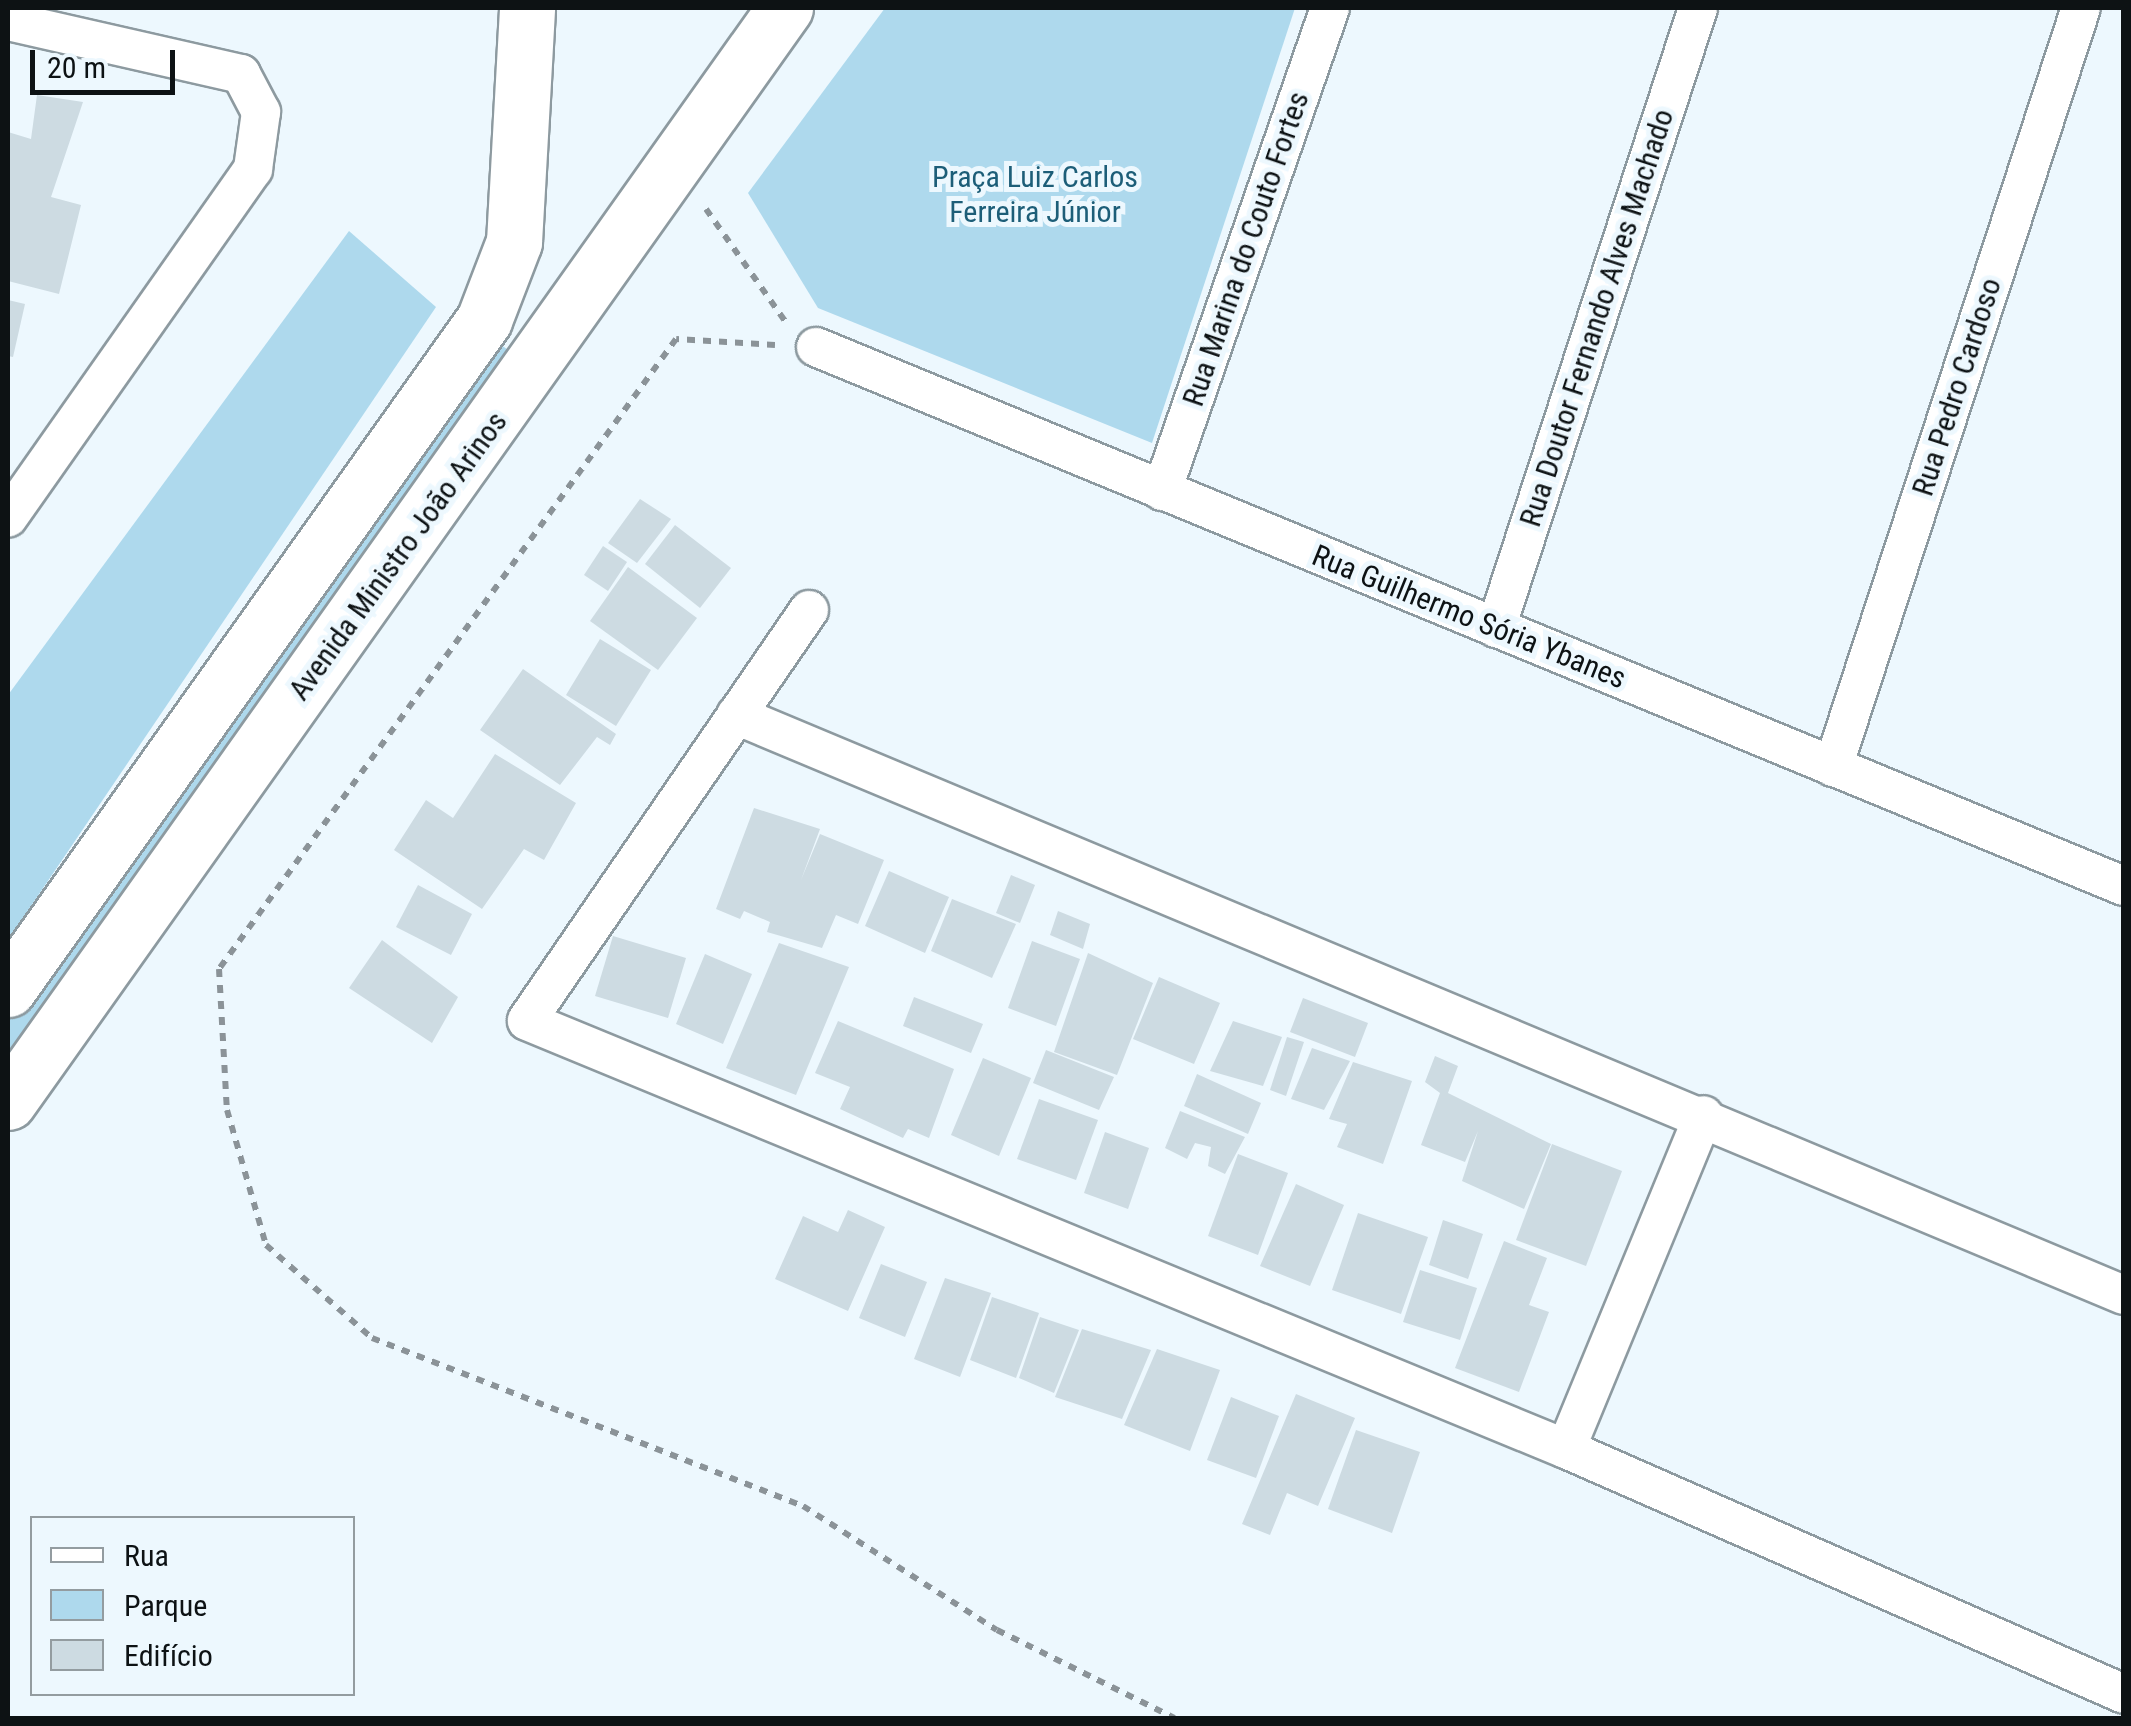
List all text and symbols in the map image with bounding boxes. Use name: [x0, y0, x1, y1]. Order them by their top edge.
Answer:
scale bar: [35, 30, 180, 92]
text: 20 m: [47, 50, 106, 85]
street label: Rua Marina do Couto Fortes: [1175, 87, 1317, 411]
street label: Rua Doutor Fernando Alves Machado: [1512, 105, 1682, 531]
park label: Praça Luiz Carlos Ferreira Júnior: [932, 159, 1138, 230]
street label: Rua Pedro Cardoso: [1905, 274, 2009, 500]
street label: Avenida Ministro João Arinos: [281, 405, 515, 707]
street label: Rua Guilhermo Sória Ybanes: [1307, 538, 1631, 696]
legend: [30, 1516, 355, 1696]
text: Rua: [124, 1538, 169, 1573]
text: Parque: [124, 1588, 207, 1623]
text: Edifício: [124, 1638, 213, 1673]

